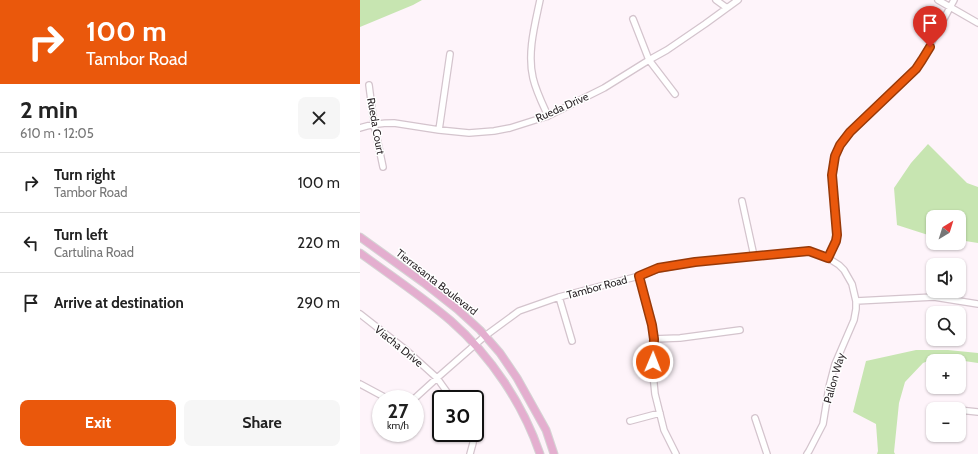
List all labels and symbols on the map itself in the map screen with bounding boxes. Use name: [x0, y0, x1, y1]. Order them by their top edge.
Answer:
pin: [913, 6, 947, 47]
street label: Rueda Drive: [533, 89, 591, 125]
street label: Rueda Court: [364, 97, 388, 156]
north arrow: [926, 210, 966, 250]
street label: Tierrasanta Boulevard: [393, 246, 481, 318]
street label: Tambor Road: [565, 272, 629, 302]
street label: Viacha Drive: [372, 322, 426, 370]
position arrow: [632, 341, 674, 383]
street label: Pallon Way: [820, 351, 848, 405]
speed limit sign: 30: [432, 390, 484, 442]

